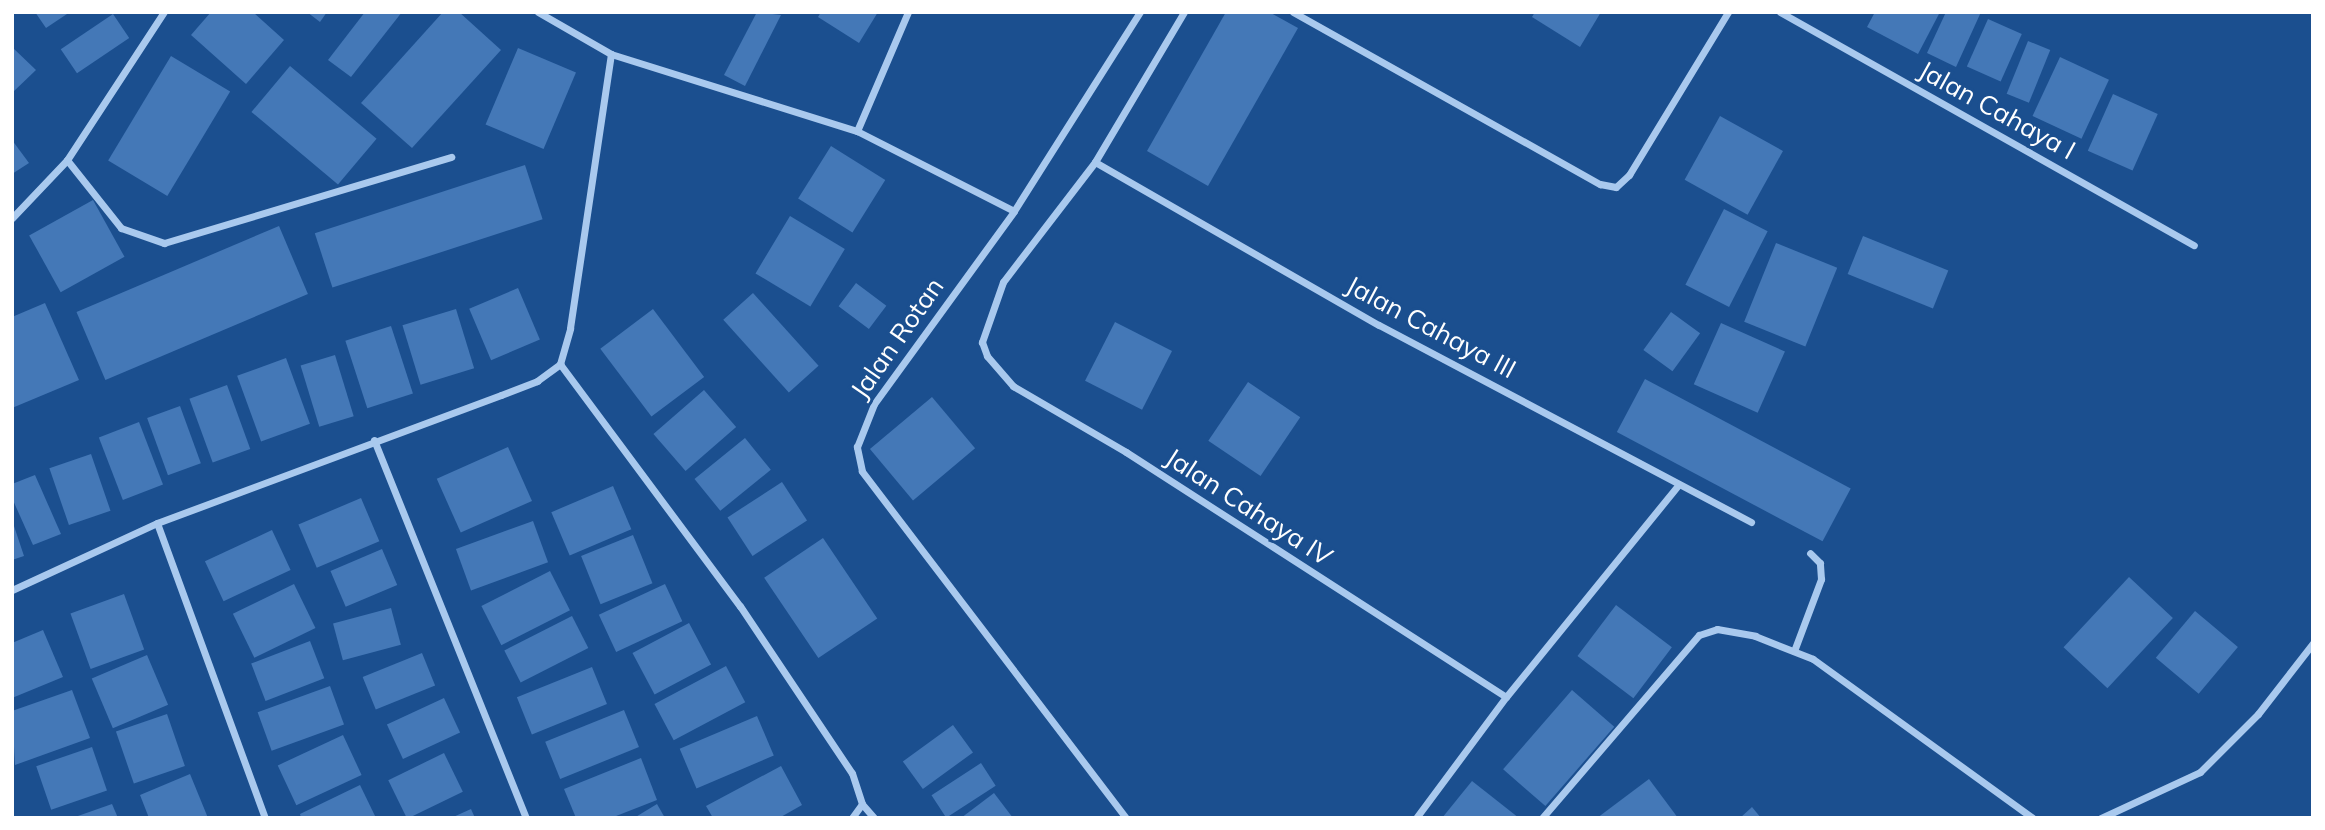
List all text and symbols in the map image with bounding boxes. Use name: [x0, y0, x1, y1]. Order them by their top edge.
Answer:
street label: Jalan Cahaya I: [1913, 54, 2081, 166]
street label: Jalan Cahaya III: [1341, 269, 1521, 385]
street label: Jalan Rotan: [844, 272, 950, 404]
street label: Jalan Cahaya IV: [1160, 442, 1338, 572]

